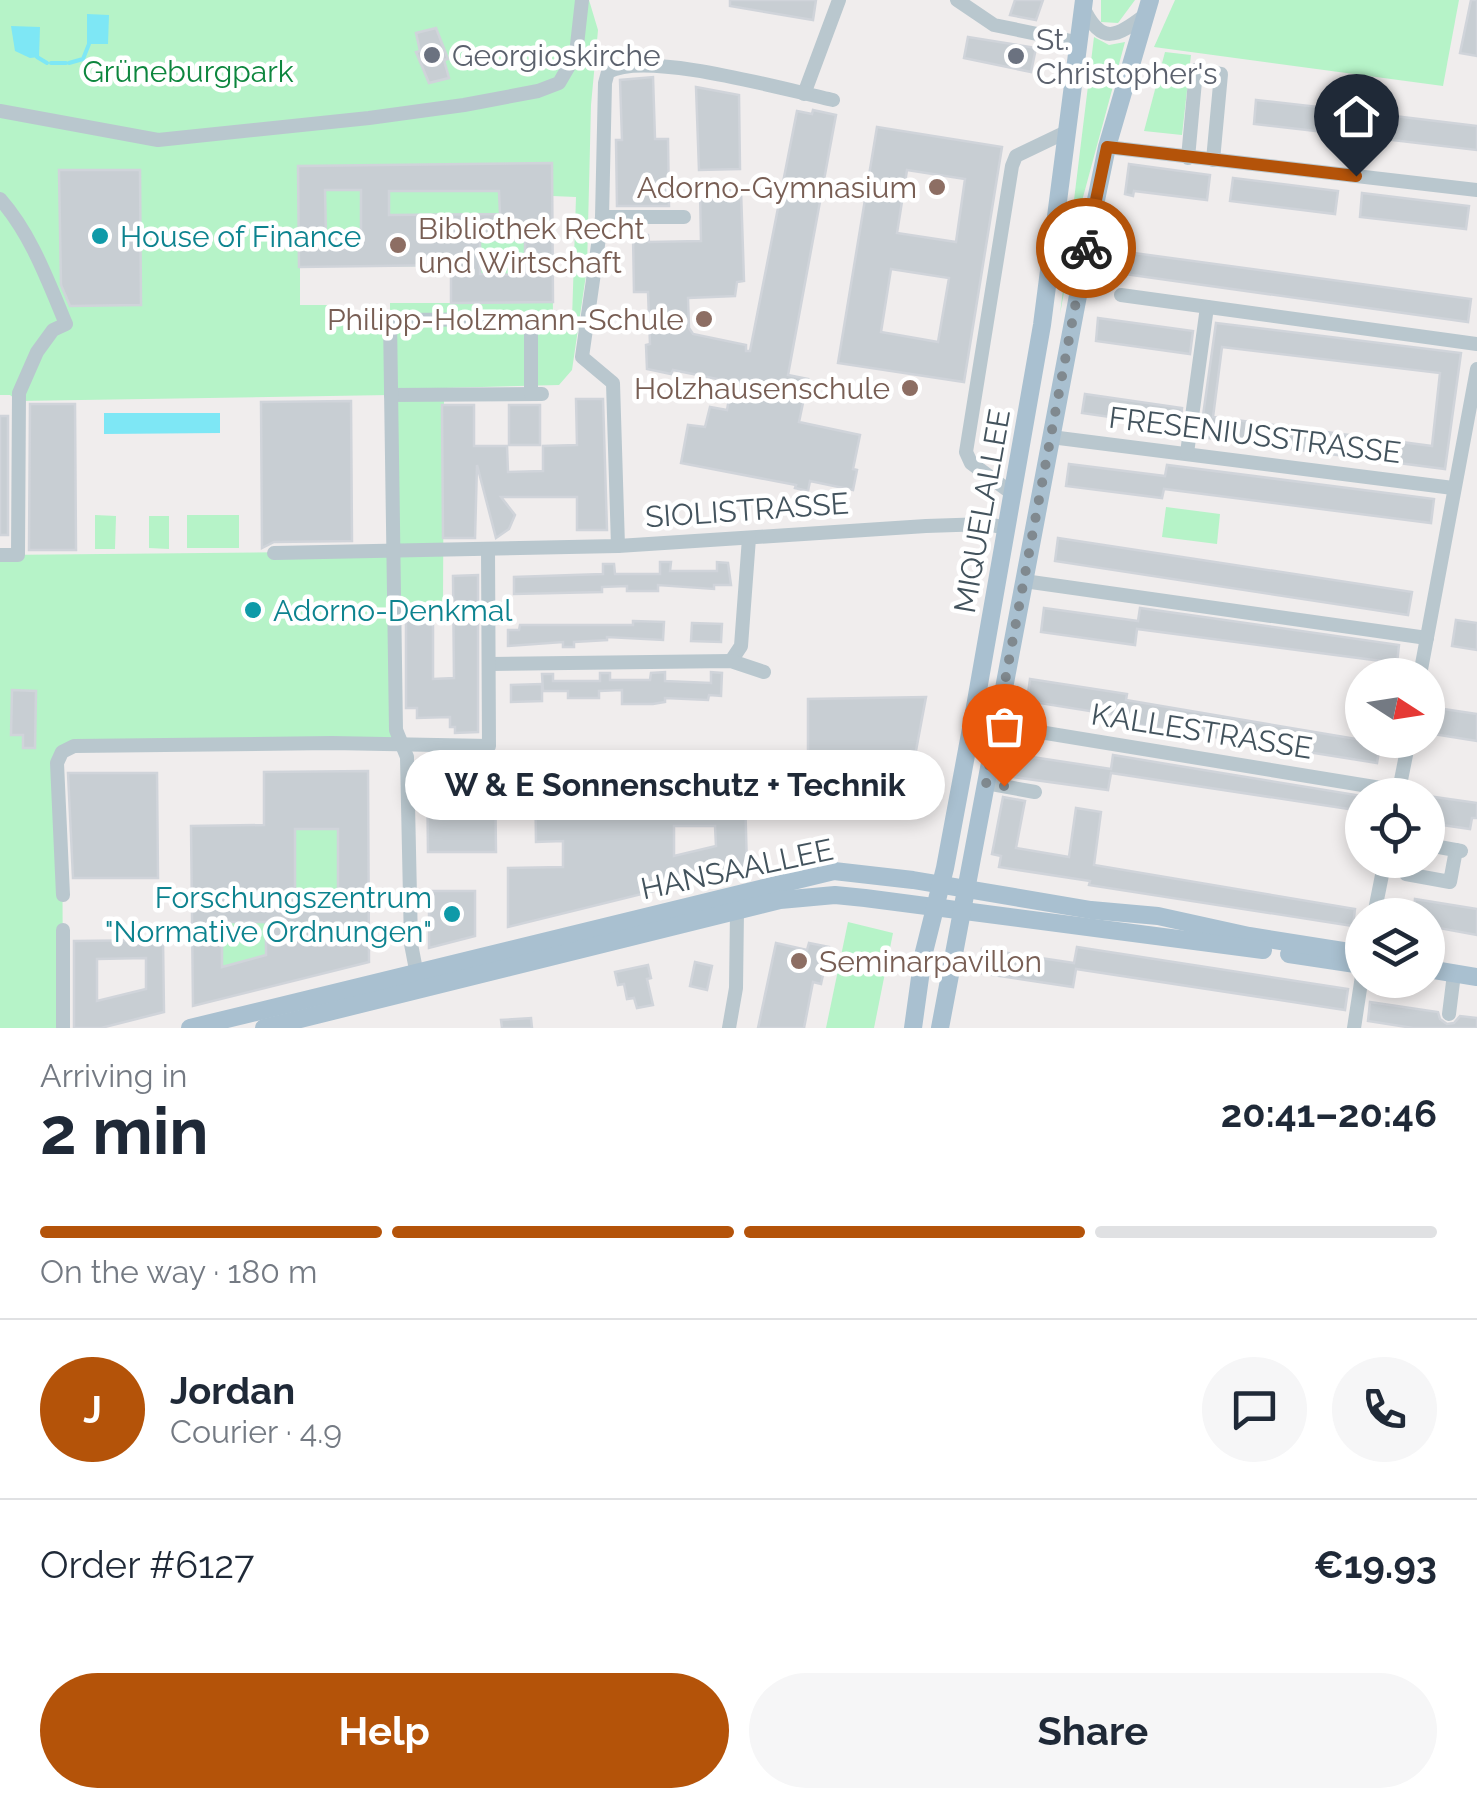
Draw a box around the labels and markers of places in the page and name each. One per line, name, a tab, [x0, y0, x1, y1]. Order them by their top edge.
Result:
place label: St. Christopher's	[1036, 22, 1218, 91]
place label: Georgioskirche	[452, 38, 661, 73]
marker: Georgioskirche	[421, 44, 443, 66]
marker: St. Christopher's	[1005, 45, 1027, 67]
pin	[1314, 74, 1399, 177]
place label: Adorno-Gymnasium	[637, 170, 917, 205]
marker: Adorno-Gymnasium	[926, 176, 948, 198]
place label: Bibliothek Recht und Wirtschaft	[418, 211, 645, 280]
place label: House of Finance	[120, 219, 361, 254]
marker: House of Finance	[89, 225, 111, 247]
marker: Bibliothek Recht und Wirtschaft	[387, 234, 409, 256]
place label: Philipp-Holzmann-Schule	[327, 302, 684, 337]
marker: Philipp-Holzmann-Schule	[693, 308, 715, 330]
place label: Holzhausenschule	[634, 371, 890, 406]
marker: Holzhausenschule	[899, 377, 921, 399]
place label: Adorno-Denkmal	[273, 593, 513, 628]
marker: Adorno-Denkmal	[242, 599, 264, 621]
pin	[962, 684, 1047, 787]
callout: W & E Sonnenschutz + Technik	[404, 751, 944, 821]
place label: Forschungszentrum "Normative Ordnungen"	[105, 880, 432, 949]
marker: Forschungszentrum "Normative Ordnungen"	[441, 903, 463, 925]
place label: Seminarpavillon	[819, 944, 1042, 979]
marker: Seminarpavillon	[788, 950, 810, 972]

